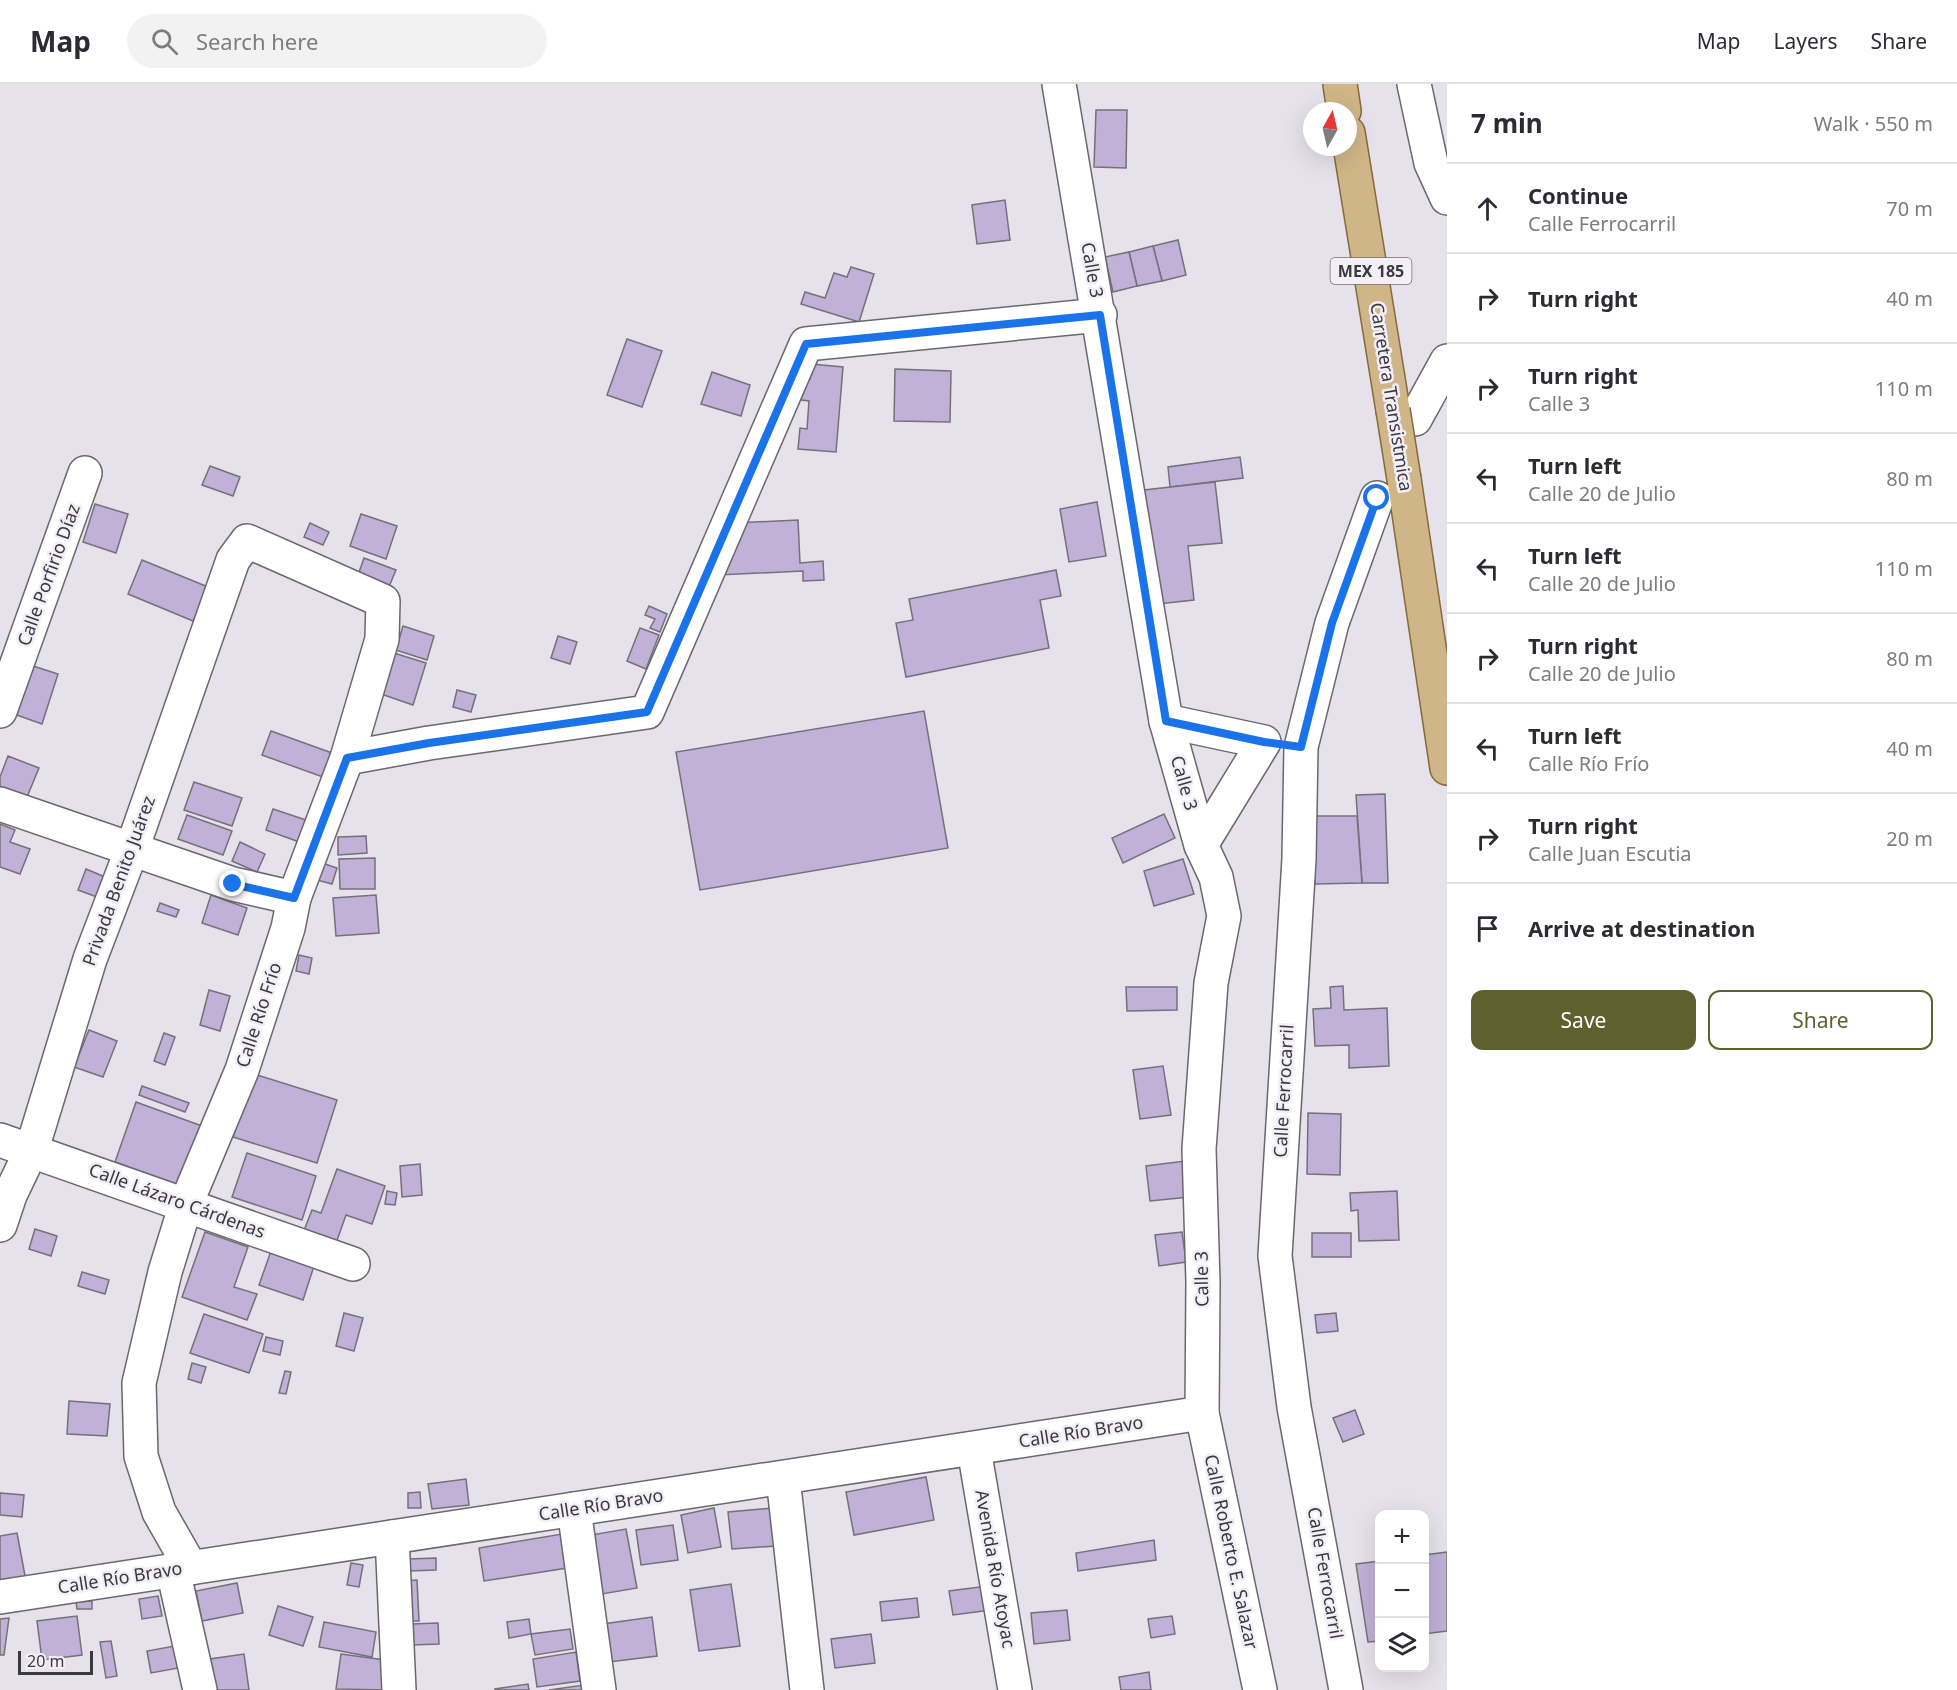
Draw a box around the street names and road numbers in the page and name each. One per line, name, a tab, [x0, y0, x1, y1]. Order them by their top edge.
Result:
street label: Calle 3	[1076, 240, 1110, 299]
road number: MEX 185	[1330, 258, 1412, 284]
street label: Carretera Transistmica	[1365, 301, 1419, 493]
street label: Calle Porfirio Díaz	[11, 500, 85, 649]
street label: Calle 3	[1166, 753, 1204, 813]
street label: Privada Benito Juárez	[76, 792, 160, 969]
street label: Calle Río Frío	[230, 959, 286, 1070]
street label: Calle Ferrocarril	[1268, 1024, 1298, 1158]
street label: Calle Lázaro Cárdenas	[86, 1157, 269, 1243]
street label: Calle 3	[1189, 1251, 1213, 1307]
street label: Calle Río Bravo	[1017, 1409, 1145, 1453]
street label: Calle Roberto E. Salazar	[1200, 1452, 1264, 1652]
street label: Calle Río Bravo	[537, 1482, 665, 1526]
street label: Avenida Río Atoyac	[970, 1488, 1022, 1650]
street label: Calle Ferrocarril	[1303, 1505, 1349, 1641]
street label: Calle Río Bravo	[56, 1555, 184, 1599]

